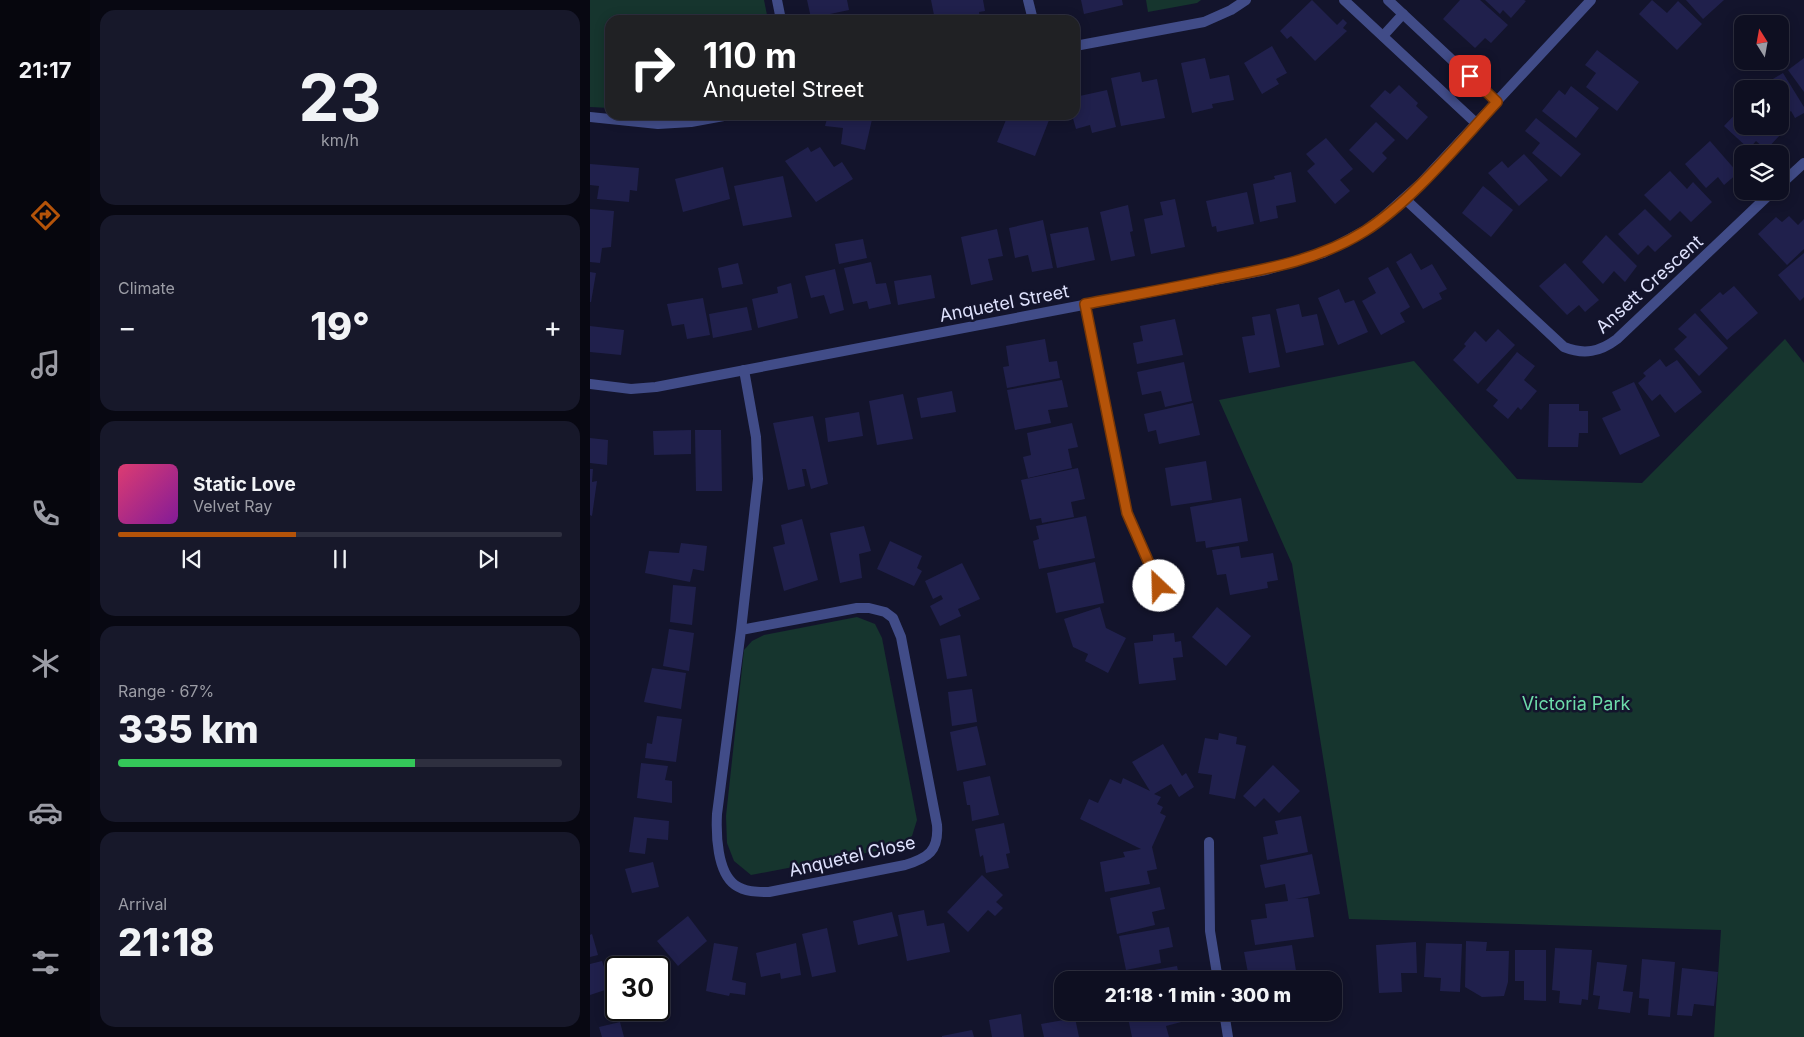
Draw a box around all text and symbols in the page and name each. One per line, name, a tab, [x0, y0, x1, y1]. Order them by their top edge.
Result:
north arrow	[1734, 15, 1789, 70]
map controls	[1734, 15, 1789, 200]
text: 110 m	[703, 34, 797, 76]
icon: right	[620, 35, 685, 100]
pin	[1449, 55, 1491, 97]
text: 21:17	[19, 57, 71, 83]
text: 23	[299, 58, 381, 137]
icon: arrive	[1456, 62, 1484, 90]
text: Anquetel Street	[703, 76, 864, 102]
button: sound	[1734, 80, 1789, 135]
text: km/h	[321, 130, 359, 150]
button: layers	[1734, 145, 1789, 200]
icon: directions	[28, 198, 63, 233]
street label: Ansett Crescent	[1591, 230, 1707, 337]
text: Climate	[118, 278, 175, 298]
street label: Anquetel Street	[937, 280, 1071, 326]
text: 19°	[310, 303, 370, 349]
text: −	[118, 310, 137, 344]
text: +	[543, 310, 562, 344]
icon: music	[28, 347, 63, 382]
text: Static Love	[193, 473, 296, 496]
icon: phone	[28, 496, 63, 531]
text: Velvet Ray	[193, 496, 272, 516]
icon: previous	[178, 545, 206, 573]
icon: pause	[326, 545, 354, 573]
icon: next	[474, 545, 502, 573]
position arrow	[1132, 559, 1184, 611]
icon: climate	[28, 646, 63, 681]
text: Range · 67%	[118, 681, 214, 701]
park label: Victoria Park	[1522, 693, 1630, 714]
text: 335 km	[118, 706, 259, 752]
icon: car	[28, 795, 63, 830]
street label: Anquetel Close	[787, 831, 917, 881]
text: Arrival	[118, 894, 167, 914]
text: 21:18	[118, 919, 214, 965]
icon: filters	[28, 945, 63, 980]
speed limit sign: 30	[605, 956, 670, 1021]
text: 21:18 · 1 min · 300 m	[1105, 984, 1291, 1007]

